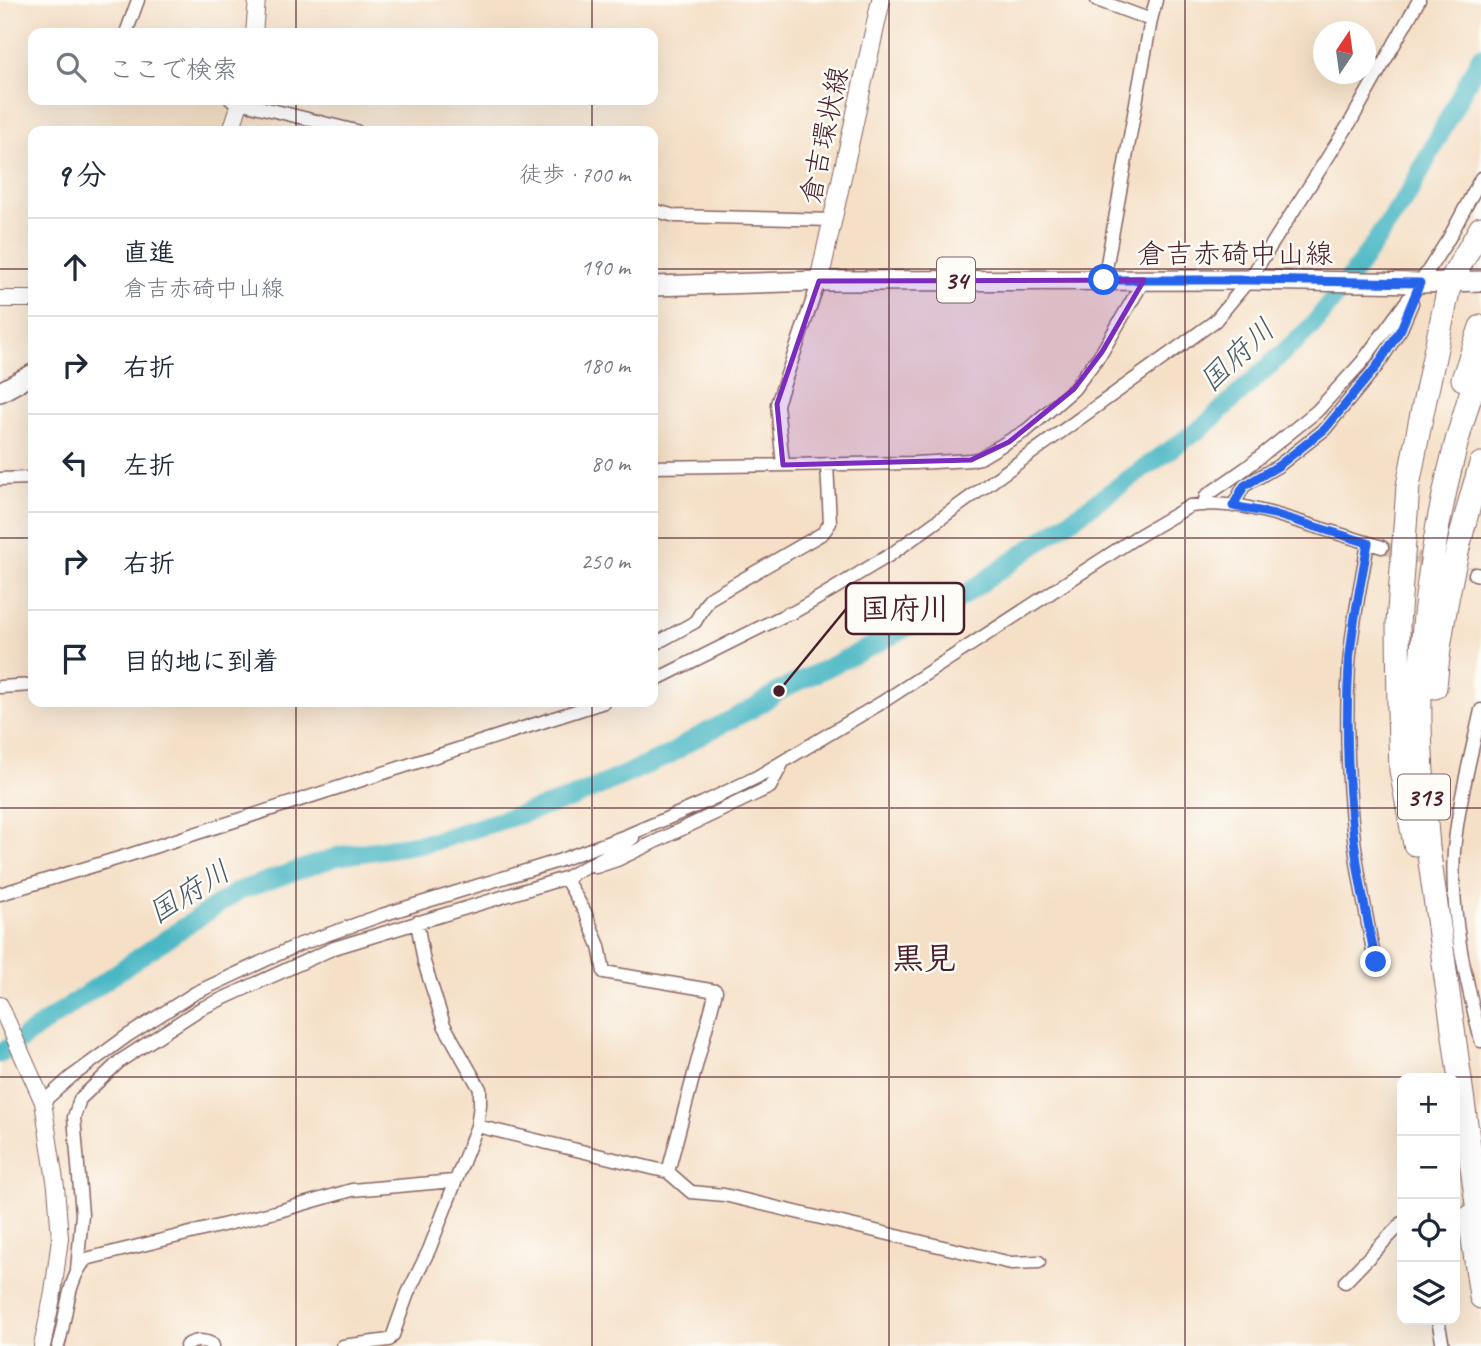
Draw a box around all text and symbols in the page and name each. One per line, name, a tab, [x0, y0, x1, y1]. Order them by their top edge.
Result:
north arrow	[1313, 21, 1376, 84]
search box	[28, 28, 658, 105]
icon: search	[52, 48, 90, 86]
text: ここで検索	[108, 53, 238, 86]
street label: 倉吉環状線	[792, 63, 856, 207]
text: 9 分	[56, 156, 106, 194]
text: 徒歩 · 700 m	[519, 160, 630, 189]
text: 直進	[123, 236, 175, 269]
street label: 倉吉赤碕中山線	[1137, 236, 1333, 271]
icon: ahead	[56, 248, 94, 286]
text: 190 m	[581, 253, 630, 282]
road number: 34	[937, 258, 975, 302]
route start	[1088, 264, 1119, 295]
text: 倉吉赤碕中山線	[123, 274, 284, 303]
water label: 国府川	[1191, 310, 1283, 400]
icon: right	[56, 346, 94, 384]
text: 右折	[123, 351, 175, 384]
text: 180 m	[581, 351, 630, 380]
icon: left	[56, 444, 94, 482]
text: 左折	[123, 449, 175, 482]
text: 80 m	[591, 449, 630, 478]
icon: right	[56, 542, 94, 580]
text: 右折	[123, 547, 175, 580]
text: 250 m	[581, 547, 630, 576]
callout: 国府川	[846, 583, 964, 634]
text: 国府川	[860, 590, 950, 628]
icon: arrive	[56, 640, 94, 678]
text: 目的地に到着	[123, 645, 279, 678]
road number: 313	[1398, 775, 1450, 820]
water label: 国府川	[141, 852, 237, 932]
district label: 黒見	[892, 938, 956, 979]
route end	[1360, 946, 1391, 977]
map controls	[1397, 1073, 1460, 1325]
button: +	[1397, 1073, 1460, 1136]
button: −	[1397, 1136, 1460, 1199]
button: locate	[1397, 1199, 1460, 1262]
button: layers	[1397, 1262, 1460, 1325]

